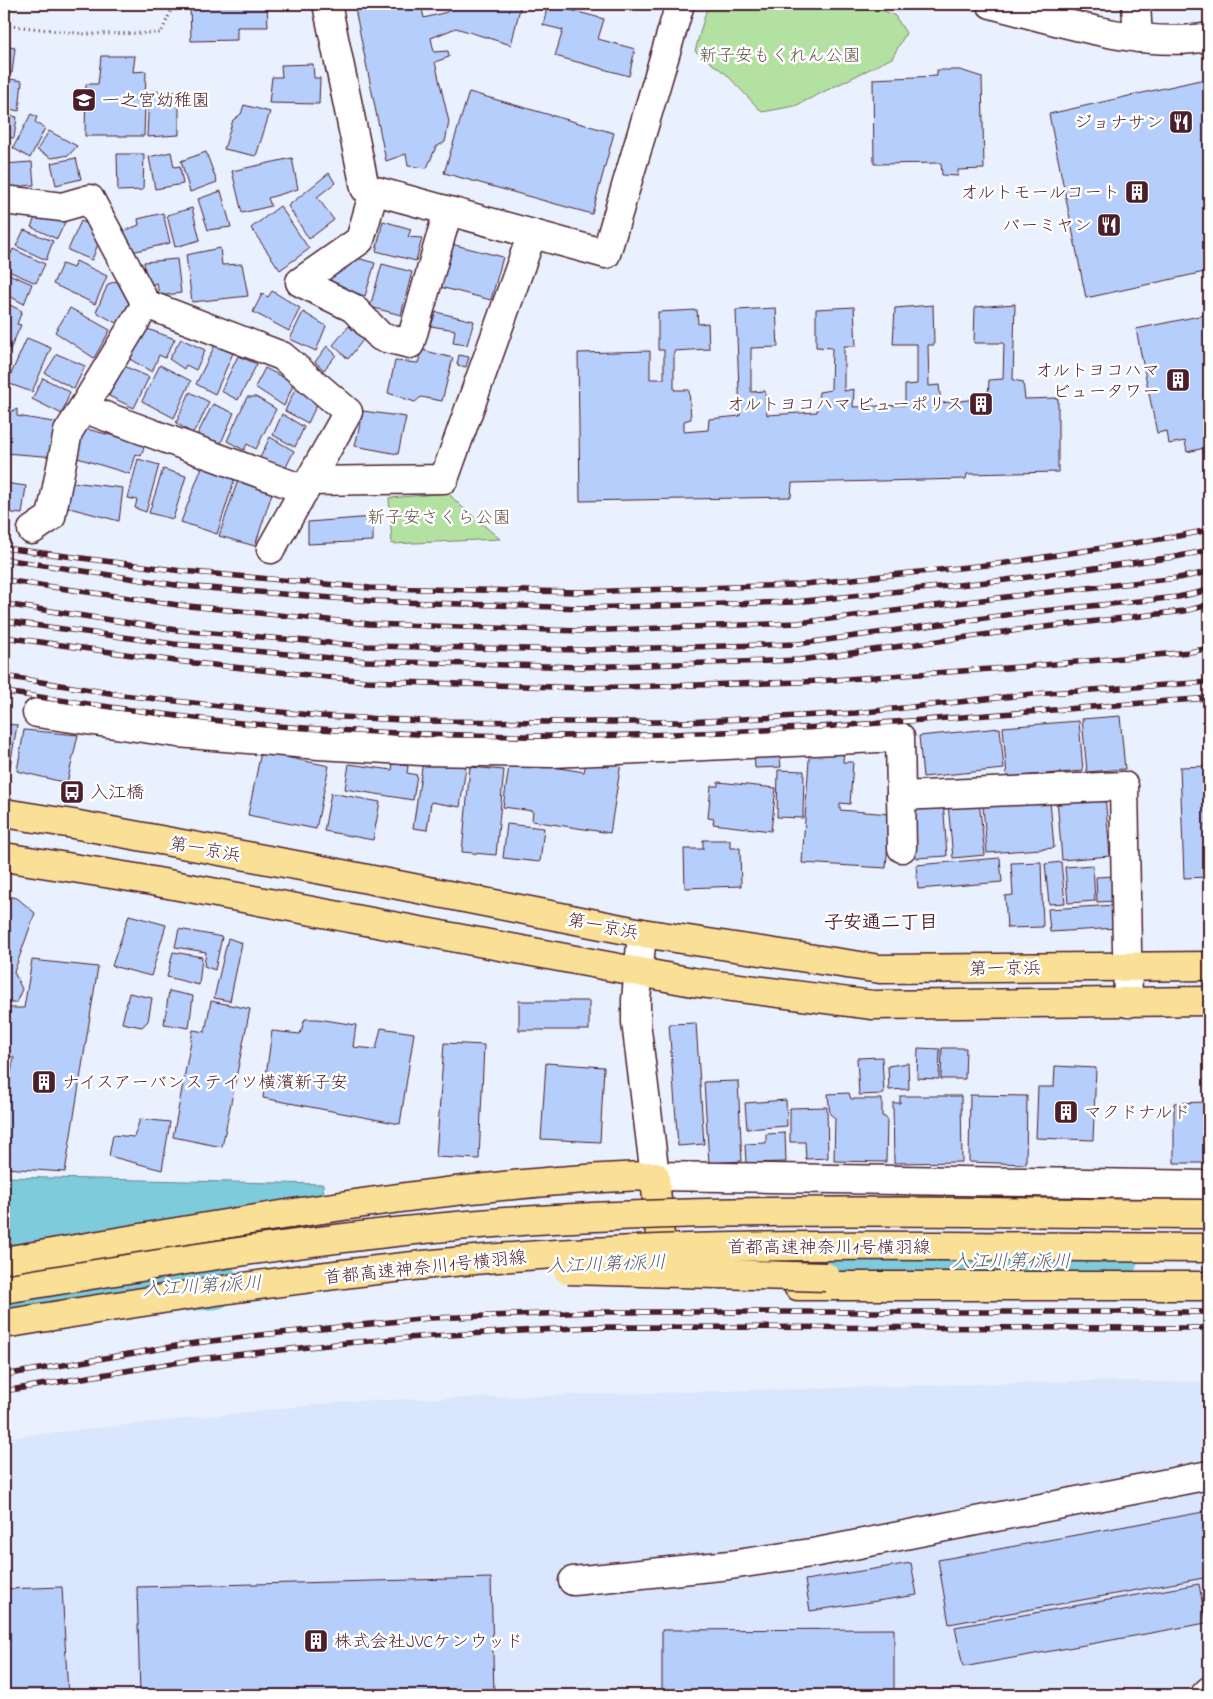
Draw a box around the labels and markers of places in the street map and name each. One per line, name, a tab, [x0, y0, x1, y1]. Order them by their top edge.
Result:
school or university icon: 一之宮幼稚園	[71, 87, 97, 113]
place label: 一之宮幼稚園	[102, 89, 210, 115]
restaurant icon: ジョナサン	[1168, 109, 1194, 135]
place label: ジョナサン	[1074, 111, 1164, 137]
building icon: オルトモールコート	[1124, 179, 1150, 205]
place label: オルトモールコート	[960, 181, 1120, 207]
restaurant icon: バーミヤン	[1096, 212, 1122, 238]
place label: バーミヤン	[1002, 214, 1092, 240]
place label: オルトヨコハマ ビュータワー	[1035, 359, 1160, 406]
building icon: オルトヨコハマ ビュータワー	[1165, 367, 1191, 393]
building icon: オルトヨコハマ ビューポリス	[968, 391, 994, 417]
place label: オルトヨコハマ ビューポリス	[727, 393, 964, 419]
bus stop icon: 入江橋	[59, 779, 85, 805]
place label: 入江橋	[90, 781, 144, 807]
building icon: ナイスアーバンステイツ横濱新子安	[31, 1069, 57, 1095]
place label: ナイスアーバンステイツ横濱新子安	[62, 1071, 348, 1097]
building icon: マクドナルド	[1053, 1099, 1079, 1125]
place label: マクドナルド	[1084, 1101, 1191, 1127]
building icon: 株式会社JVCケンウッド	[303, 1628, 329, 1654]
place label: 株式会社JVCケンウッド	[334, 1630, 523, 1656]

